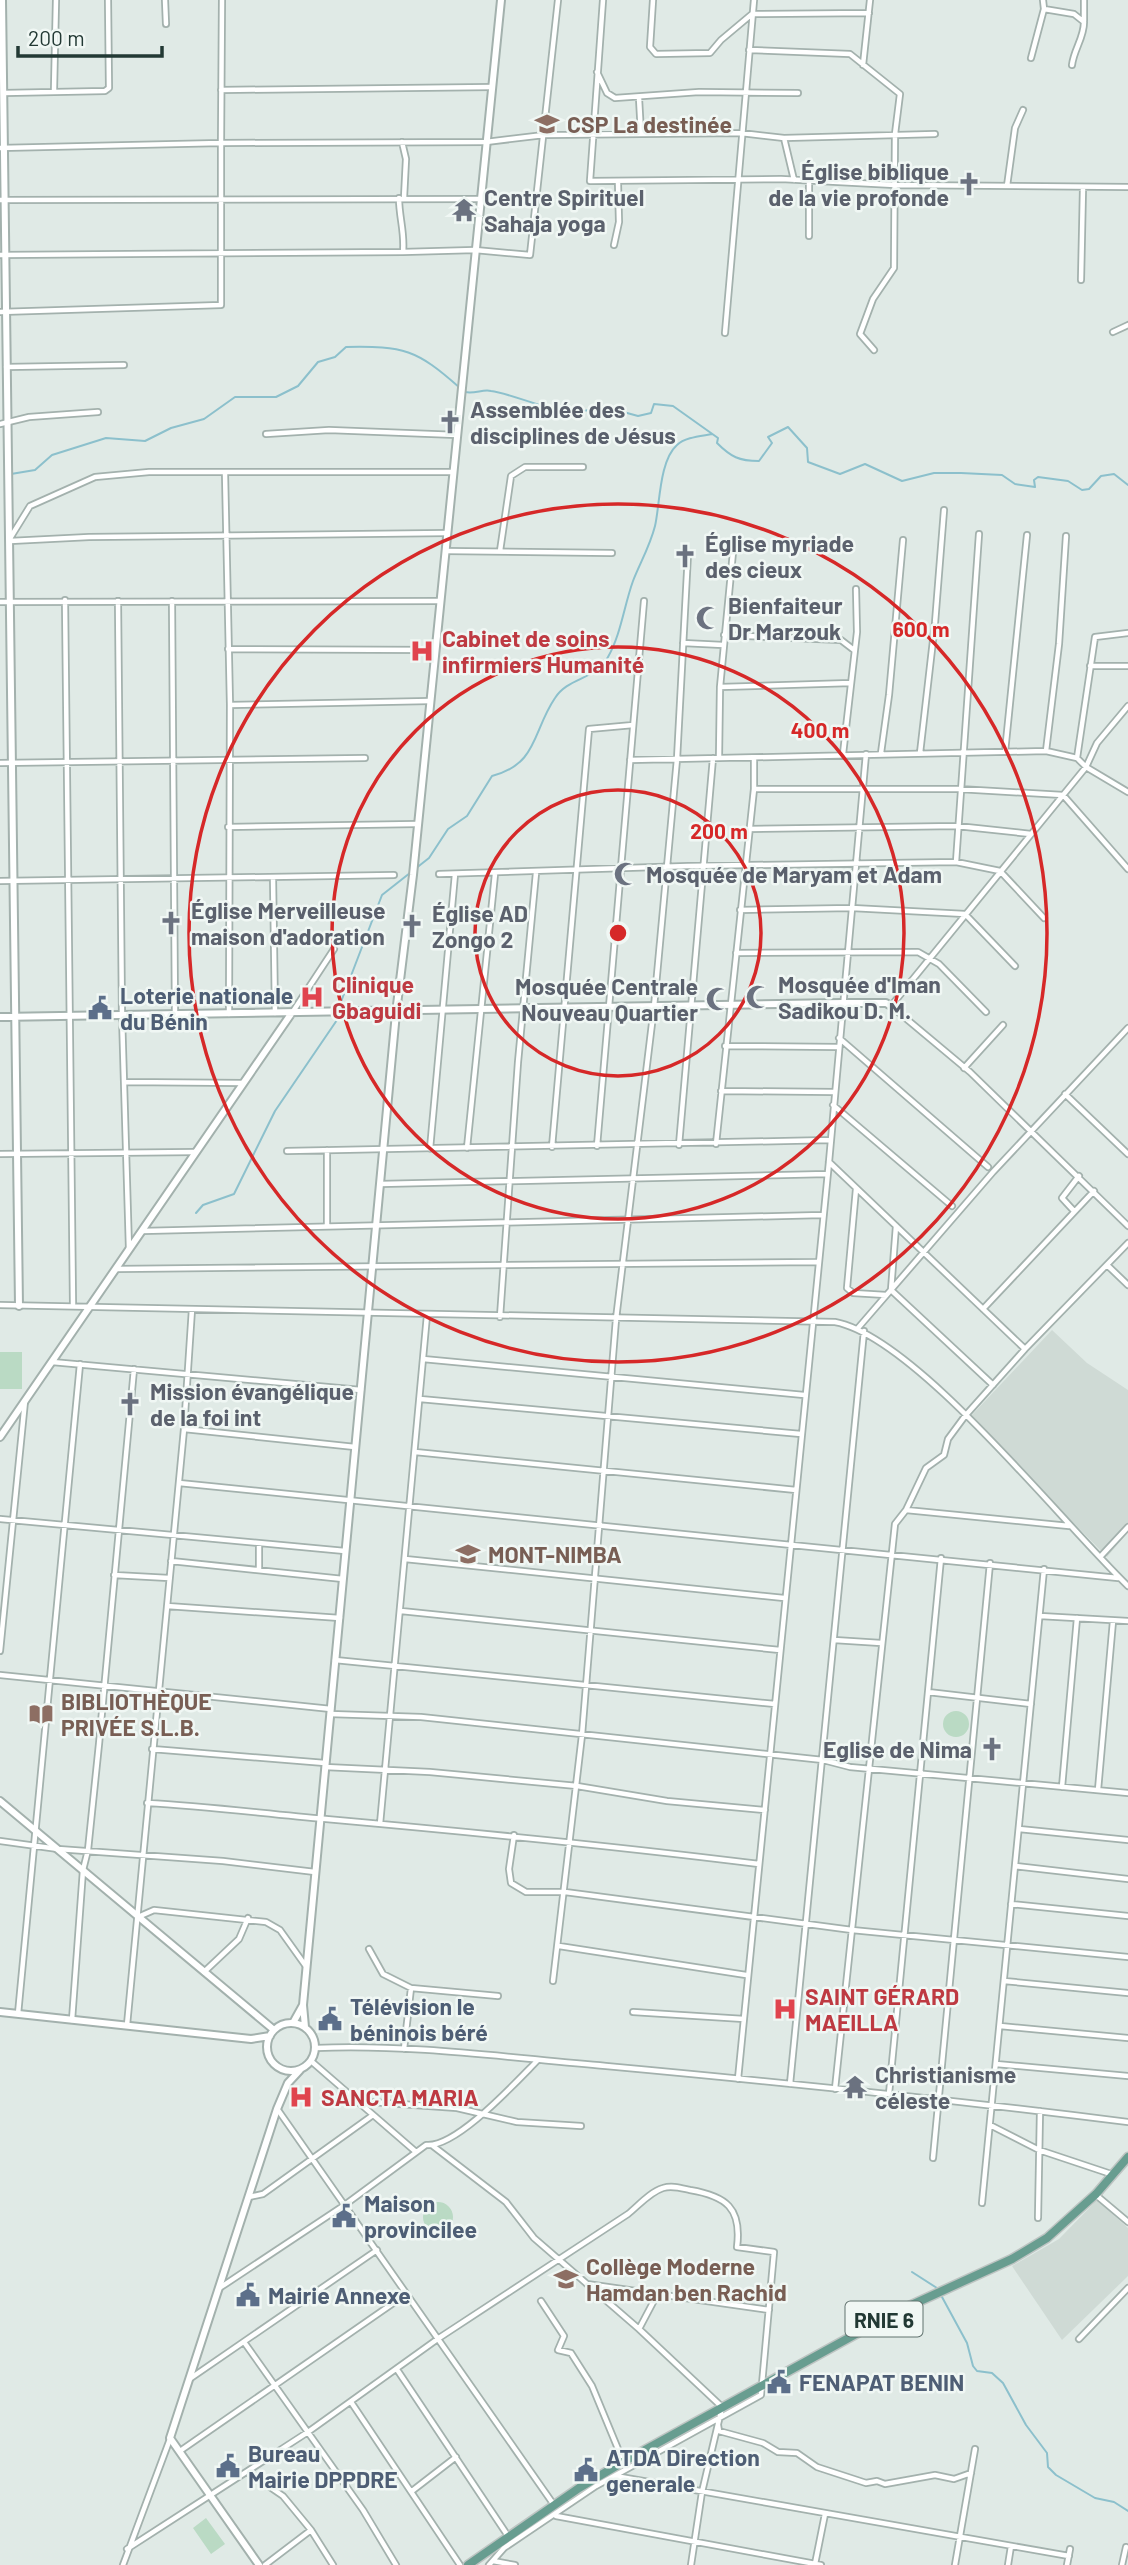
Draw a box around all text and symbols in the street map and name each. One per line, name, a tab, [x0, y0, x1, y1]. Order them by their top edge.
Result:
scale bar	[18, 14, 161, 58]
text: 200 m	[28, 25, 85, 50]
school or university icon: CSP La destinée	[533, 110, 561, 138]
place label: CSP La destinée	[567, 110, 732, 138]
place label: Église biblique de la vie profonde	[768, 157, 949, 211]
church icon: Église biblique de la vie profonde	[955, 170, 983, 198]
place label: Centre Spirituel Sahaja yoga	[484, 183, 644, 237]
temple icon: Centre Spirituel Sahaja yoga	[450, 196, 478, 224]
place label: Assemblée des disciplines de Jésus	[470, 395, 676, 449]
church icon: Assemblée des disciplines de Jésus	[436, 408, 464, 436]
place label: Église myriade des cieux	[705, 529, 854, 583]
church icon: Église myriade des cieux	[671, 542, 699, 570]
place label: Bienfaiteur Dr Marzouk	[728, 591, 843, 645]
mosque icon: Bienfaiteur Dr Marzouk	[694, 604, 722, 632]
text: 600 m	[893, 616, 949, 641]
place label: Cabinet de soins infirmiers Humanité	[442, 624, 644, 678]
hospital icon: Cabinet de soins infirmiers Humanité	[408, 637, 436, 665]
text: 400 m	[791, 717, 849, 742]
text: 200 m	[690, 818, 748, 843]
mosque icon: Mosquée de Maryam et Adam	[612, 860, 640, 888]
place label: Mosquée de Maryam et Adam	[646, 860, 942, 888]
place label: Église Merveilleuse maison d'adoration	[191, 896, 386, 950]
place label: Église AD Zongo 2	[432, 899, 528, 953]
church icon: Église Merveilleuse maison d'adoration	[157, 909, 185, 937]
church icon: Église AD Zongo 2	[398, 912, 426, 940]
centre of rings	[606, 921, 630, 945]
place label: Clinique Gbaguidi	[332, 970, 421, 1024]
place label: Mosquée d'Iman Sadikou D. M.	[778, 970, 941, 1024]
place label: Mosquée Centrale Nouveau Quartier	[515, 972, 698, 1026]
place label: Loterie nationale du Bénin	[120, 981, 293, 1035]
hospital icon: Clinique Gbaguidi	[298, 983, 326, 1011]
mosque icon: Mosquée d'Iman Sadikou D. M.	[744, 983, 772, 1011]
mosque icon: Mosquée Centrale Nouveau Quartier	[704, 985, 732, 1013]
public building icon: Loterie nationale du Bénin	[86, 994, 114, 1022]
place label: Mission évangélique de la foi int	[150, 1377, 354, 1431]
church icon: Mission évangélique de la foi int	[116, 1390, 144, 1418]
school or university icon: MONT-NIMBA	[454, 1540, 482, 1568]
place label: MONT-NIMBA	[488, 1540, 622, 1568]
place label: BIBLIOTHÈQUE PRIVÉE S.L.B.	[61, 1687, 212, 1741]
library icon: BIBLIOTHÈQUE PRIVÉE S.L.B.	[27, 1700, 55, 1728]
place label: Eglise de Nima	[823, 1735, 972, 1763]
church icon: Eglise de Nima	[978, 1735, 1006, 1763]
place label: SAINT GÉRARD MAEILLA	[805, 1982, 959, 2036]
place label: Télévision le béninois béré	[350, 1992, 488, 2046]
hospital icon: SAINT GÉRARD MAEILLA	[771, 1995, 799, 2023]
public building icon: Télévision le béninois béré	[316, 2005, 344, 2033]
place label: Christianisme céleste	[875, 2060, 1016, 2114]
temple icon: Christianisme céleste	[841, 2073, 869, 2101]
hospital icon: SANCTA MARIA	[287, 2083, 315, 2111]
place label: SANCTA MARIA	[321, 2083, 479, 2111]
place label: Maison provincilee	[364, 2189, 477, 2243]
public building icon: Maison provincilee	[330, 2202, 358, 2230]
place label: Collège Moderne Hamdan ben Rachid	[586, 2252, 787, 2306]
school or university icon: Collège Moderne Hamdan ben Rachid	[552, 2265, 580, 2293]
public building icon: Mairie Annexe	[234, 2281, 262, 2309]
place label: Mairie Annexe	[268, 2281, 411, 2309]
road number: RNIE 6	[846, 2302, 922, 2336]
public building icon: FENAPAT BENIN	[765, 2368, 793, 2396]
place label: FENAPAT BENIN	[799, 2368, 964, 2396]
place label: Bureau Mairie DPPDRE	[248, 2439, 398, 2493]
place label: ATDA Direction generale	[606, 2443, 760, 2497]
public building icon: Bureau Mairie DPPDRE	[214, 2452, 242, 2480]
public building icon: ATDA Direction generale	[572, 2456, 600, 2484]

